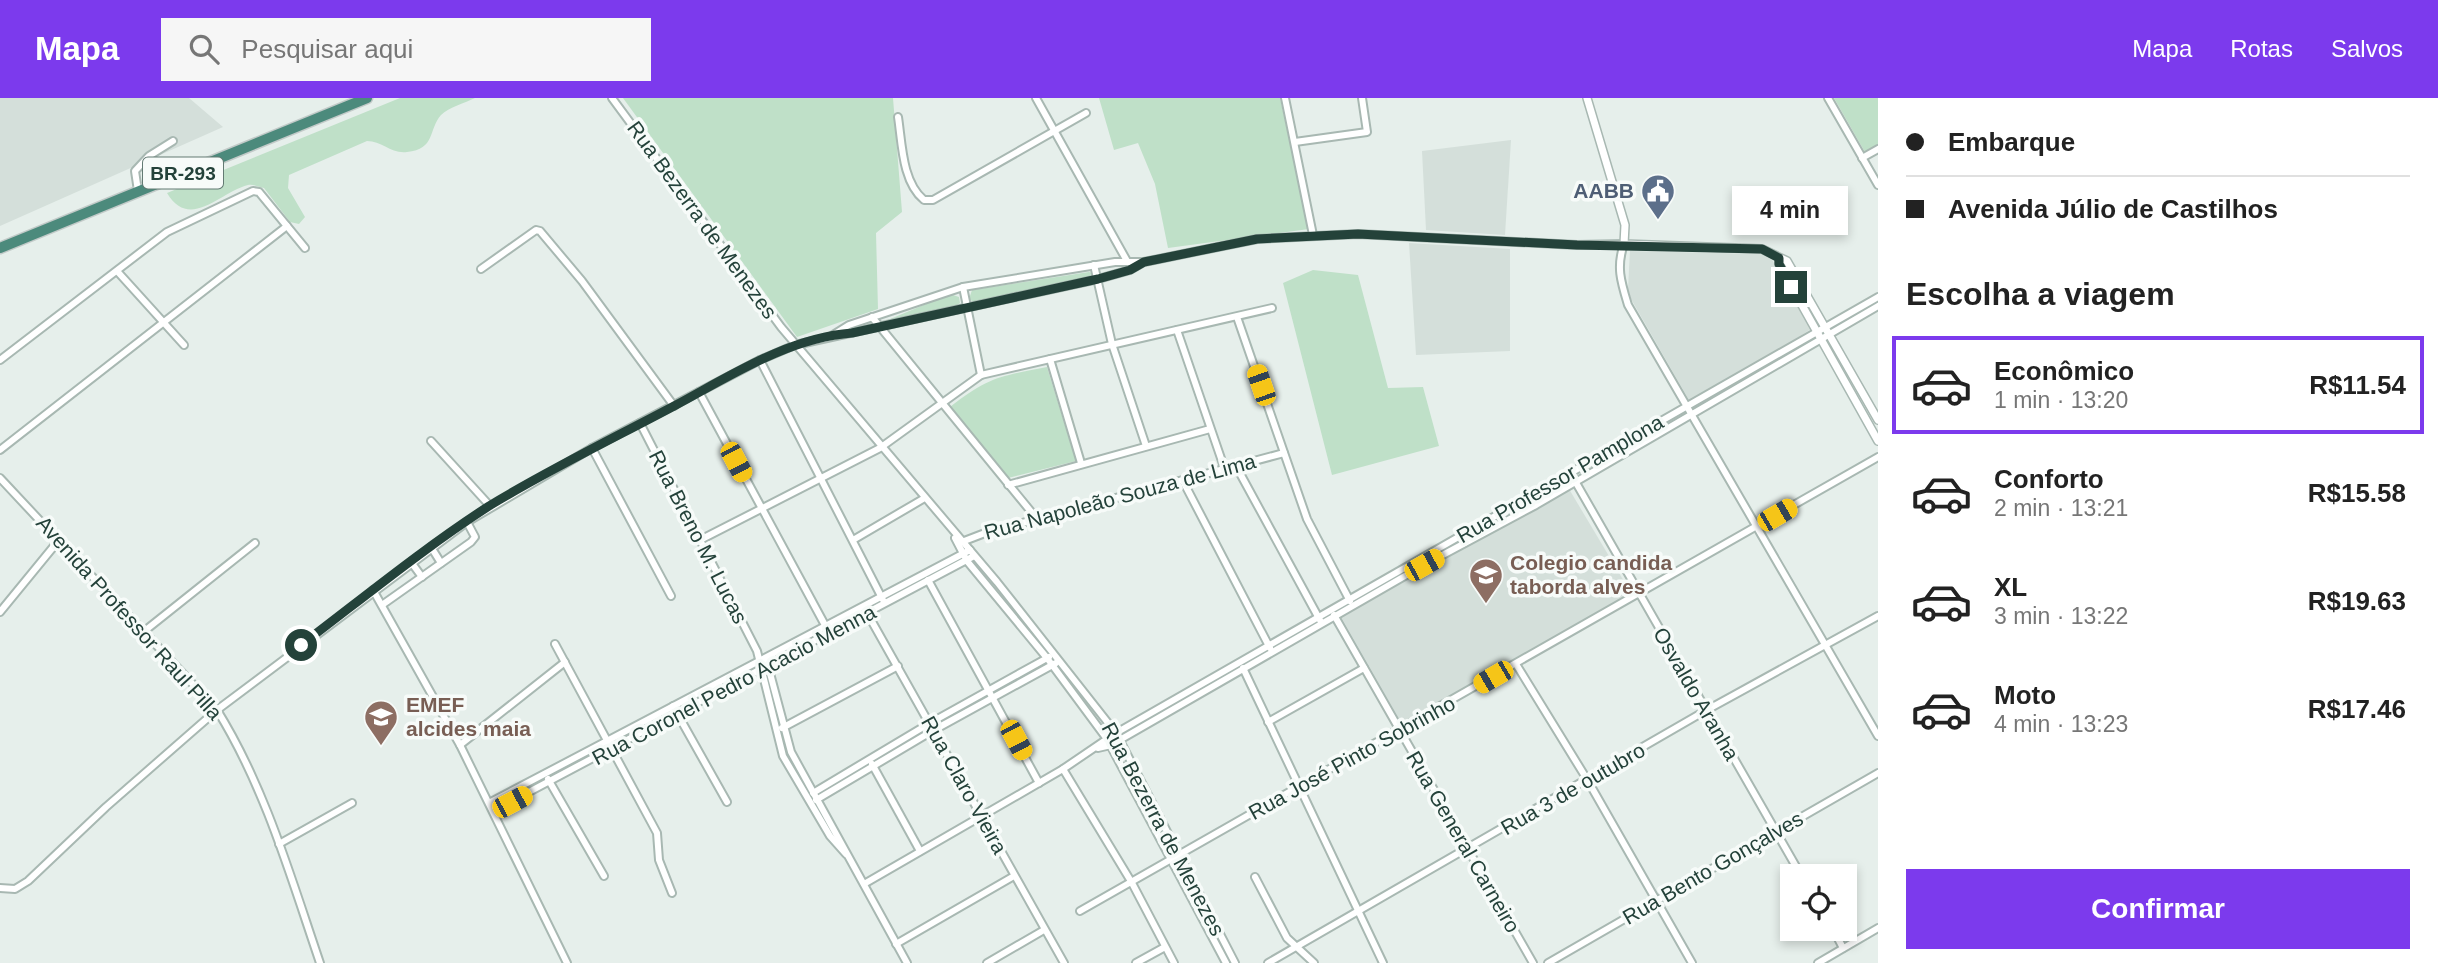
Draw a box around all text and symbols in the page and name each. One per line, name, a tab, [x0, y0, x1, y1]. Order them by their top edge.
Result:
search box	[161, 18, 651, 81]
text: Mapa	[35, 30, 119, 67]
icon: search	[185, 30, 223, 68]
text: Pesquisar aqui	[241, 34, 413, 64]
text: Mapa	[2132, 35, 2192, 62]
text: Rotas	[2230, 35, 2293, 62]
text: Salvos	[2331, 35, 2403, 62]
street label: Rua Bezerra de Menezes	[623, 117, 782, 323]
text: Embarque	[1948, 127, 2075, 157]
road number: BR-293	[143, 158, 223, 188]
public building icon: AABB	[1639, 172, 1677, 221]
place label: AABB	[1573, 179, 1634, 202]
callout: 4 min	[1733, 186, 1849, 234]
text: Avenida Júlio de Castilhos	[1948, 194, 2278, 224]
text: 4 min	[1760, 197, 1820, 223]
route end	[1775, 271, 1807, 303]
text: Escolha a viagem	[1906, 276, 2175, 312]
icon: car	[1910, 354, 1973, 417]
text: Econômico	[1994, 356, 2134, 386]
car	[1245, 362, 1278, 408]
text: R$11.54	[2309, 370, 2406, 400]
text: 1 min · 13:20	[1994, 387, 2128, 413]
street label: Rua Professor Pamplona	[1452, 410, 1667, 547]
car	[717, 439, 756, 485]
street label: Rua Breno M. Lucas	[645, 446, 752, 627]
street label: Rua Napoleão Souza de Lima	[982, 449, 1258, 544]
icon: car	[1910, 462, 1973, 525]
text: Conforto	[1994, 464, 2104, 494]
text: R$15.58	[2308, 478, 2406, 508]
car	[1754, 495, 1801, 535]
text: 2 min · 13:21	[1994, 495, 2128, 521]
street label: Avenida Professor Raul Pilla	[32, 511, 227, 724]
car	[1401, 546, 1448, 584]
place label: Colegio candida taborda alves	[1510, 551, 1673, 598]
school or university icon: Colegio candida taborda alves	[1467, 556, 1505, 605]
icon: car	[1910, 570, 1973, 633]
text: XL	[1994, 572, 2027, 602]
text: R$19.63	[2308, 586, 2406, 616]
street label: Rua Coronel Pedro Acacio Menna	[588, 600, 880, 769]
text: 3 min · 13:22	[1994, 603, 2128, 629]
street label: Osvaldo Aranha	[1649, 623, 1744, 764]
route start	[285, 629, 317, 661]
car	[1470, 657, 1517, 697]
icon: car	[1910, 678, 1973, 741]
text: Moto	[1994, 680, 2056, 710]
street label: Rua José Pinto Sobrinho	[1245, 691, 1459, 824]
place label: EMEF alcides maia	[406, 693, 531, 740]
text: R$17.46	[2308, 694, 2406, 724]
school or university icon: EMEF alcides maia	[362, 698, 400, 747]
text: 4 min · 13:23	[1994, 711, 2128, 737]
street label: Rua Claro Vieira	[917, 712, 1012, 858]
car	[997, 717, 1036, 763]
street label: Rua Bezerra de Menezes	[1097, 718, 1229, 939]
street label: Rua 3 de outubro	[1497, 738, 1649, 839]
street label: Rua General Carneiro	[1402, 747, 1525, 936]
car	[489, 783, 536, 821]
street label: Rua Bento Gonçalves	[1619, 807, 1807, 929]
map controls	[1780, 864, 1857, 941]
button: locate	[1780, 864, 1857, 941]
button: Confirmar	[1906, 869, 2410, 949]

